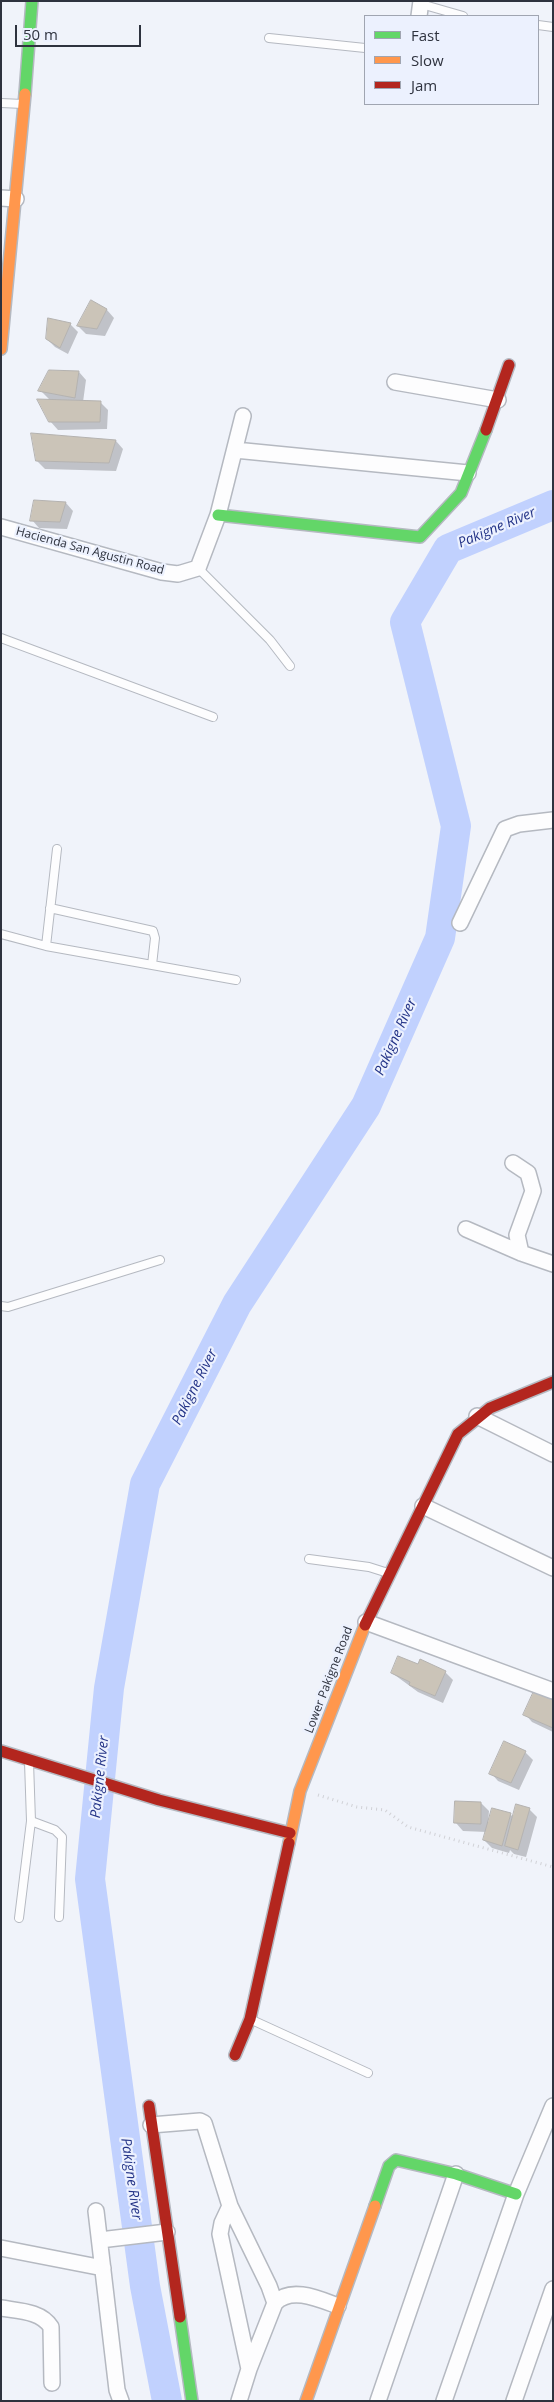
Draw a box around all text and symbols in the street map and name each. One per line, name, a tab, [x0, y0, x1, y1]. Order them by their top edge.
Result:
scale bar	[18, 15, 144, 47]
legend	[364, 15, 539, 105]
text: 50 m	[23, 24, 58, 44]
text: Fast	[411, 25, 440, 45]
text: Slow	[411, 50, 444, 70]
text: Jam	[411, 75, 437, 95]
water label: Pakigne River	[456, 504, 538, 552]
street label: Hacienda San Agustin Road	[14, 524, 166, 578]
water label: Pakigne River	[372, 996, 420, 1078]
water label: Pakigne River	[169, 1346, 221, 1428]
street label: Lower Pakigne Road	[302, 1625, 356, 1735]
water label: Pakigne River	[87, 1735, 113, 1819]
water label: Pakigne River	[117, 2137, 145, 2221]

